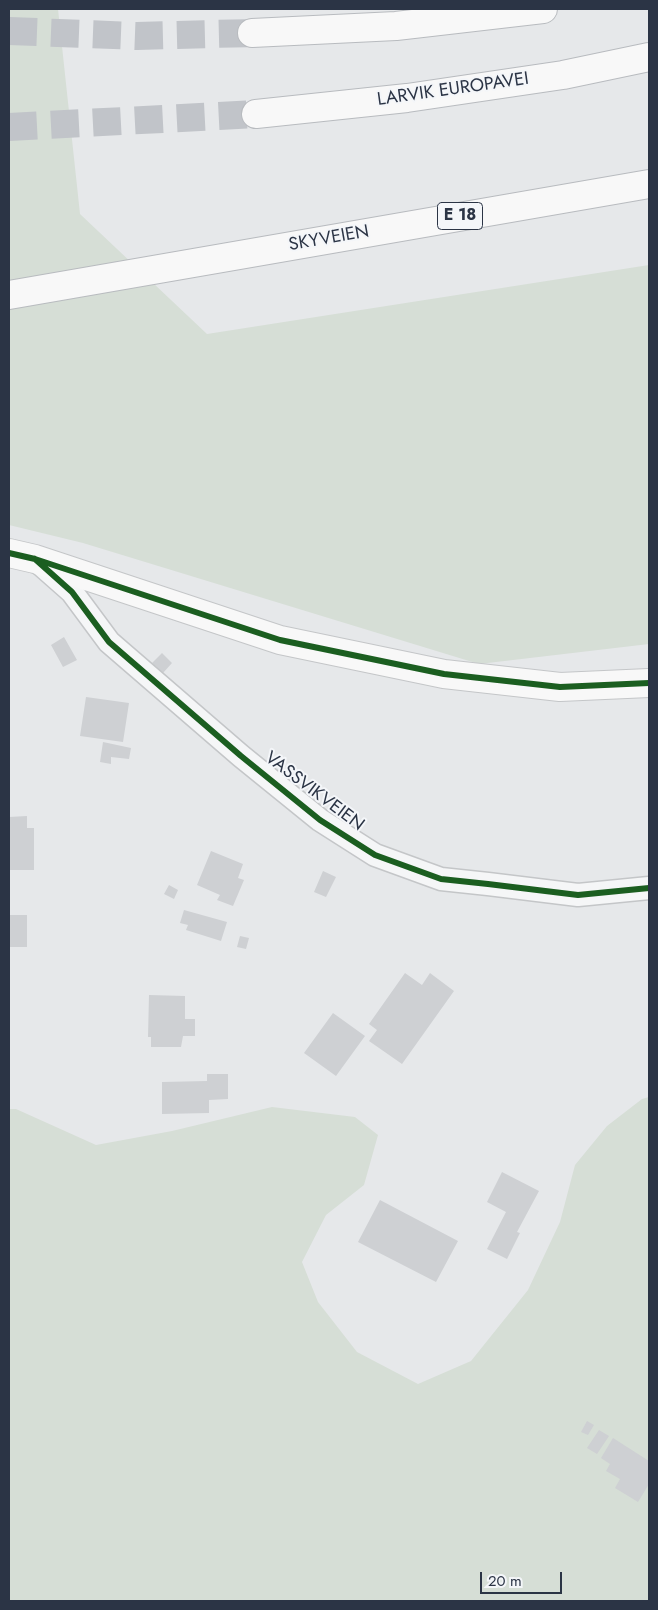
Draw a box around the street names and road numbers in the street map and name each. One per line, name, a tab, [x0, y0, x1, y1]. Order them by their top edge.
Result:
street label: LARVIK EUROPAVEI	[376, 69, 530, 111]
road number: E 18	[438, 202, 482, 230]
street label: SKYVEIEN	[287, 221, 371, 257]
street label: VASSVIKVEIEN	[260, 748, 368, 836]

